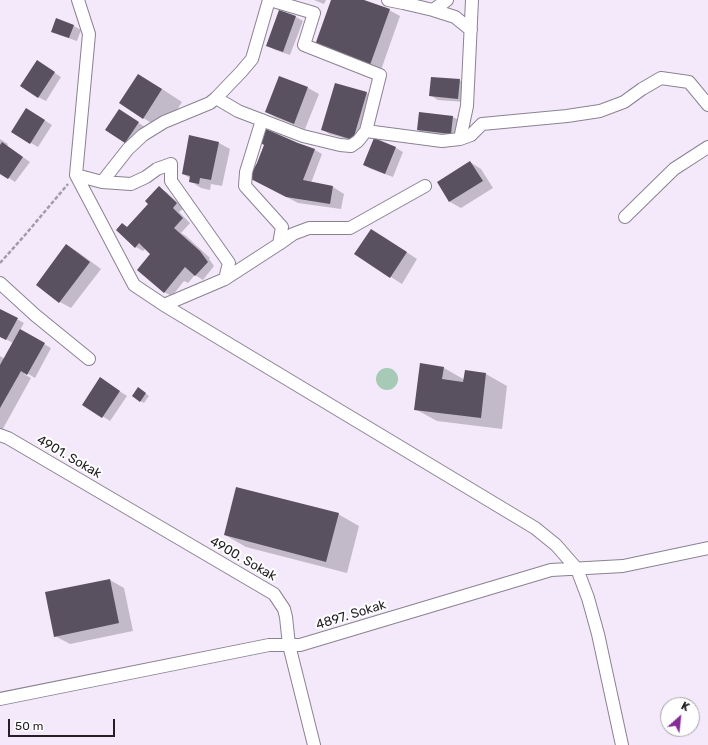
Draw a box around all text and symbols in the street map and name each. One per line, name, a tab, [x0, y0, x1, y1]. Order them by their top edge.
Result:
street label: 4901. Sokak	[34, 432, 104, 482]
street label: 4900. Sokak	[207, 534, 279, 584]
street label: 4897. Sokak	[314, 597, 388, 633]
north arrow	[660, 697, 700, 737]
text: K	[679, 699, 691, 714]
scale bar	[10, 711, 117, 737]
text: 50 m	[15, 719, 43, 733]

